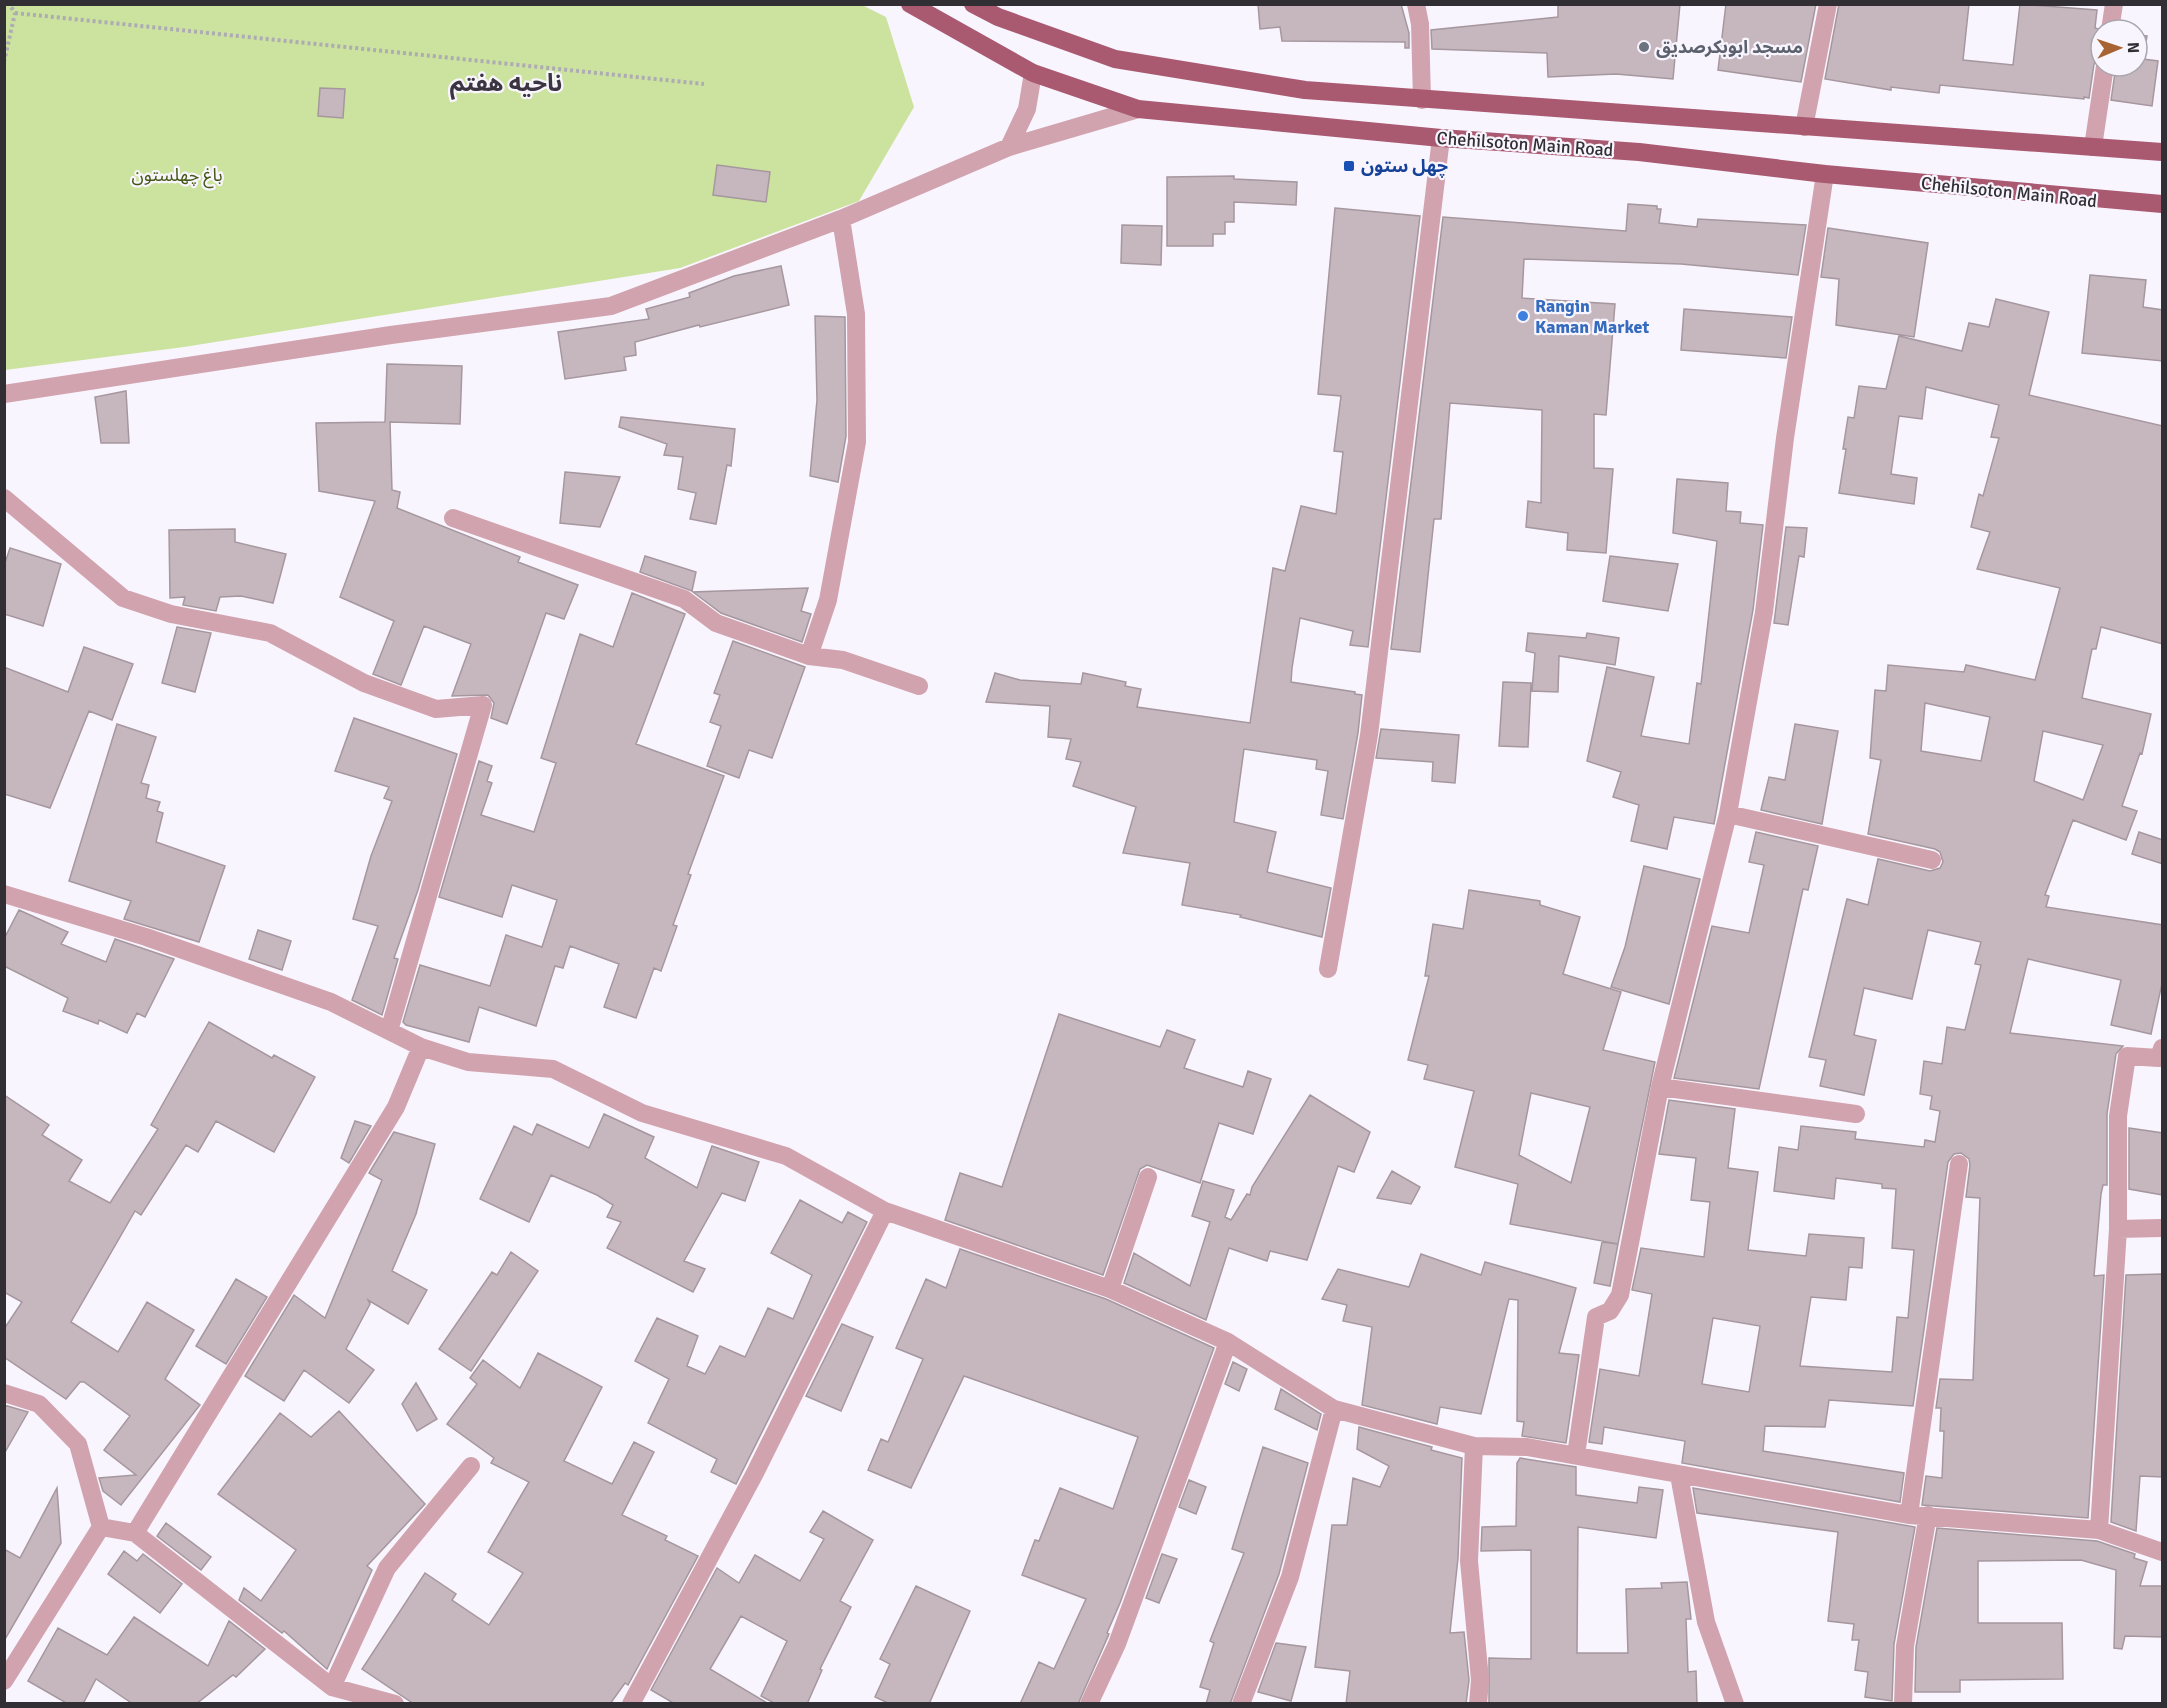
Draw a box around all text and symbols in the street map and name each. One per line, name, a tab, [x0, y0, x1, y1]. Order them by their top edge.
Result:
north arrow	[2089, 18, 2149, 78]
place label: مسجد ابوبکرصدیق	[1656, 36, 1803, 58]
marker: مسجد ابوبکرصدیق	[1637, 40, 1651, 54]
text: N	[2123, 42, 2143, 53]
district label: ناحیه هفتم	[450, 68, 562, 100]
street label: Chehilsoton Main Road	[1436, 127, 1614, 161]
place label: چهل ستون	[1361, 155, 1448, 178]
marker: چهل ستون	[1342, 159, 1356, 173]
park label: باغ چهلستون	[131, 164, 223, 189]
street label: Chehilsoton Main Road	[1920, 172, 2098, 212]
place label: Rangin Kaman Market	[1535, 295, 1649, 338]
marker: Rangin Kaman Market	[1516, 309, 1530, 323]

